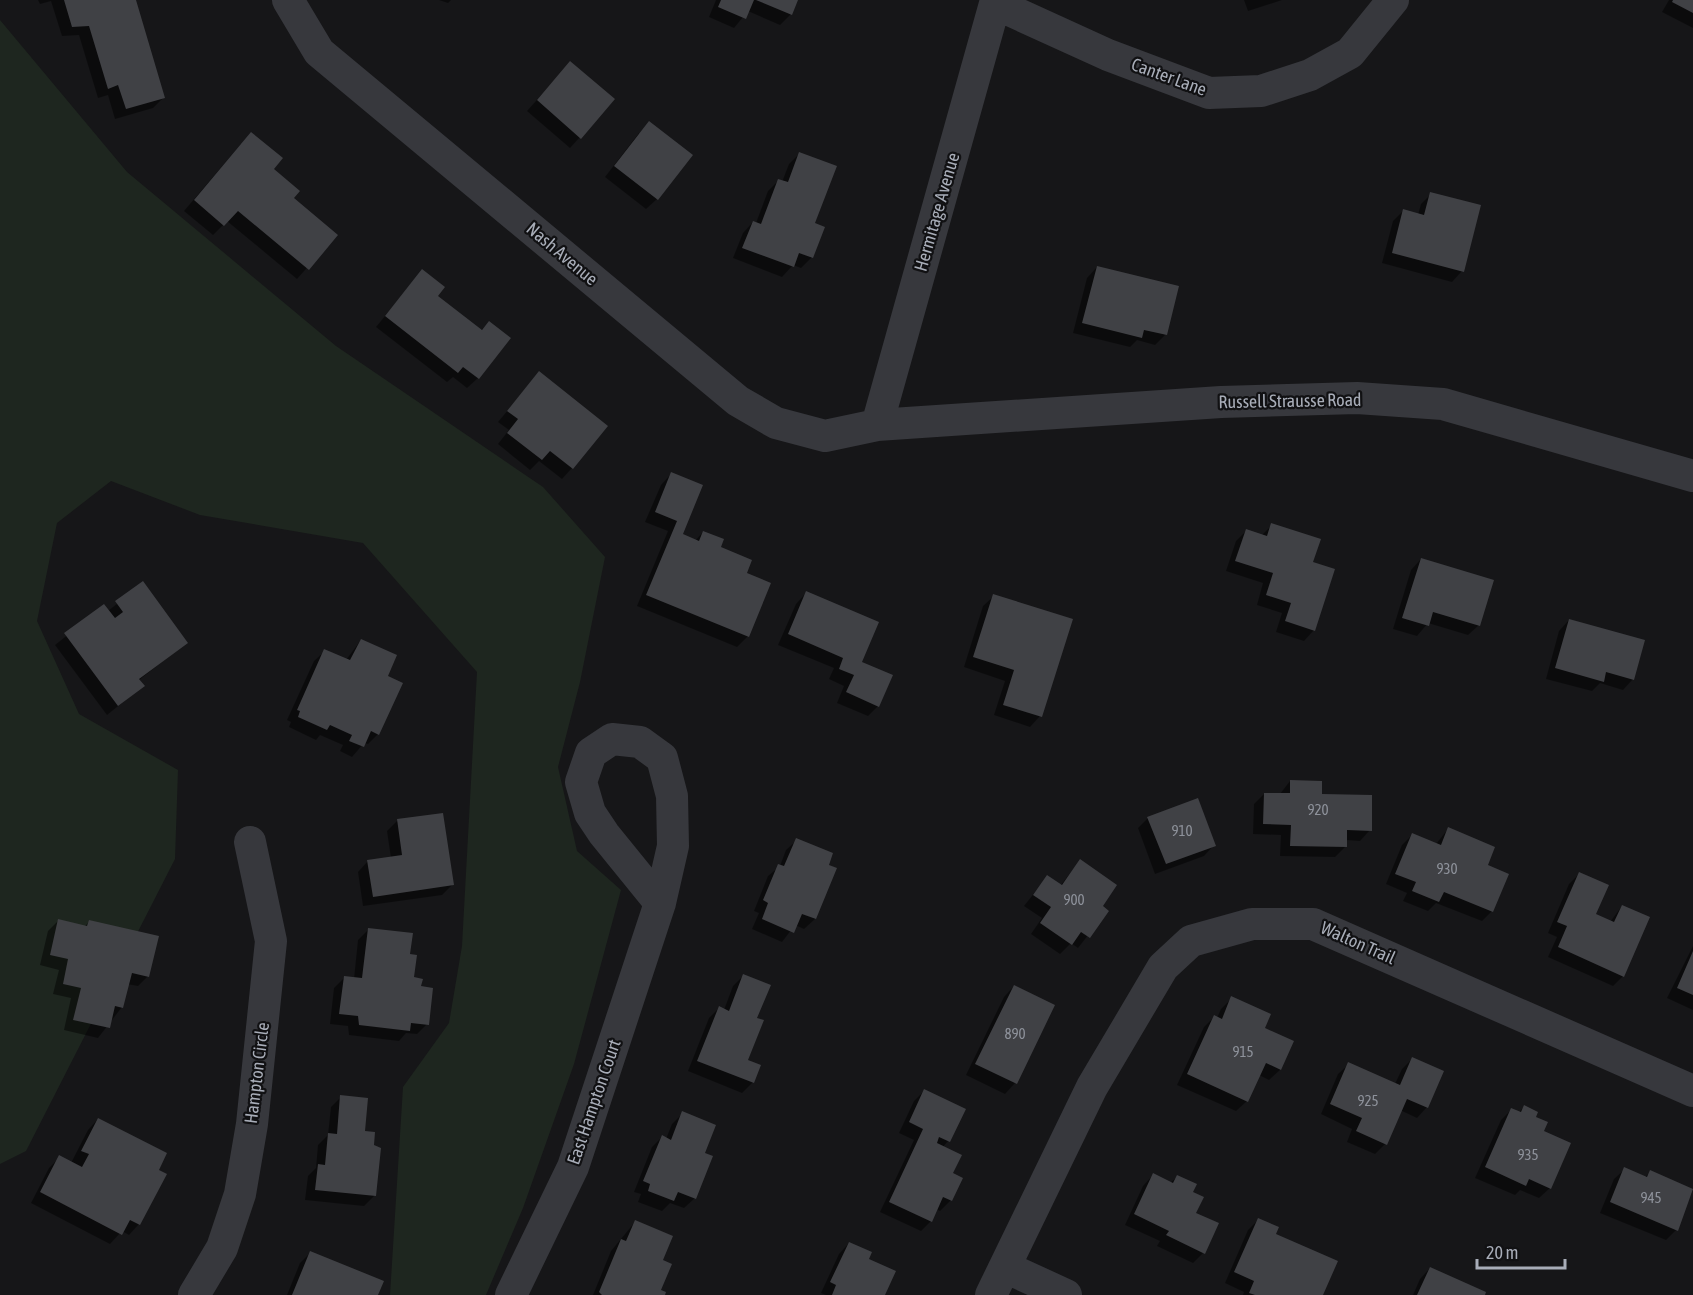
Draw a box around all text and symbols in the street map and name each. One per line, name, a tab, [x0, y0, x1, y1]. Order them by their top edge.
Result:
street label: Canter Lane	[1129, 53, 1210, 100]
street label: Hermitage Avenue	[910, 150, 963, 274]
street label: Nash Avenue	[522, 218, 602, 289]
street label: Russell Strausse Road	[1218, 389, 1362, 412]
house number: 920	[1307, 801, 1329, 818]
house number: 910	[1171, 822, 1193, 839]
house number: 930	[1436, 860, 1458, 877]
house number: 900	[1063, 891, 1085, 908]
street label: Walton Trail	[1318, 917, 1399, 968]
street label: Hampton Circle	[240, 1021, 273, 1125]
house number: 890	[1004, 1025, 1026, 1042]
street label: East Hampton Court	[562, 1037, 625, 1167]
house number: 915	[1232, 1043, 1254, 1060]
house number: 925	[1357, 1092, 1379, 1109]
house number: 935	[1517, 1146, 1539, 1163]
house number: 945	[1640, 1189, 1662, 1206]
scale bar	[1477, 1232, 1566, 1270]
text: 20 m	[1486, 1242, 1518, 1263]

